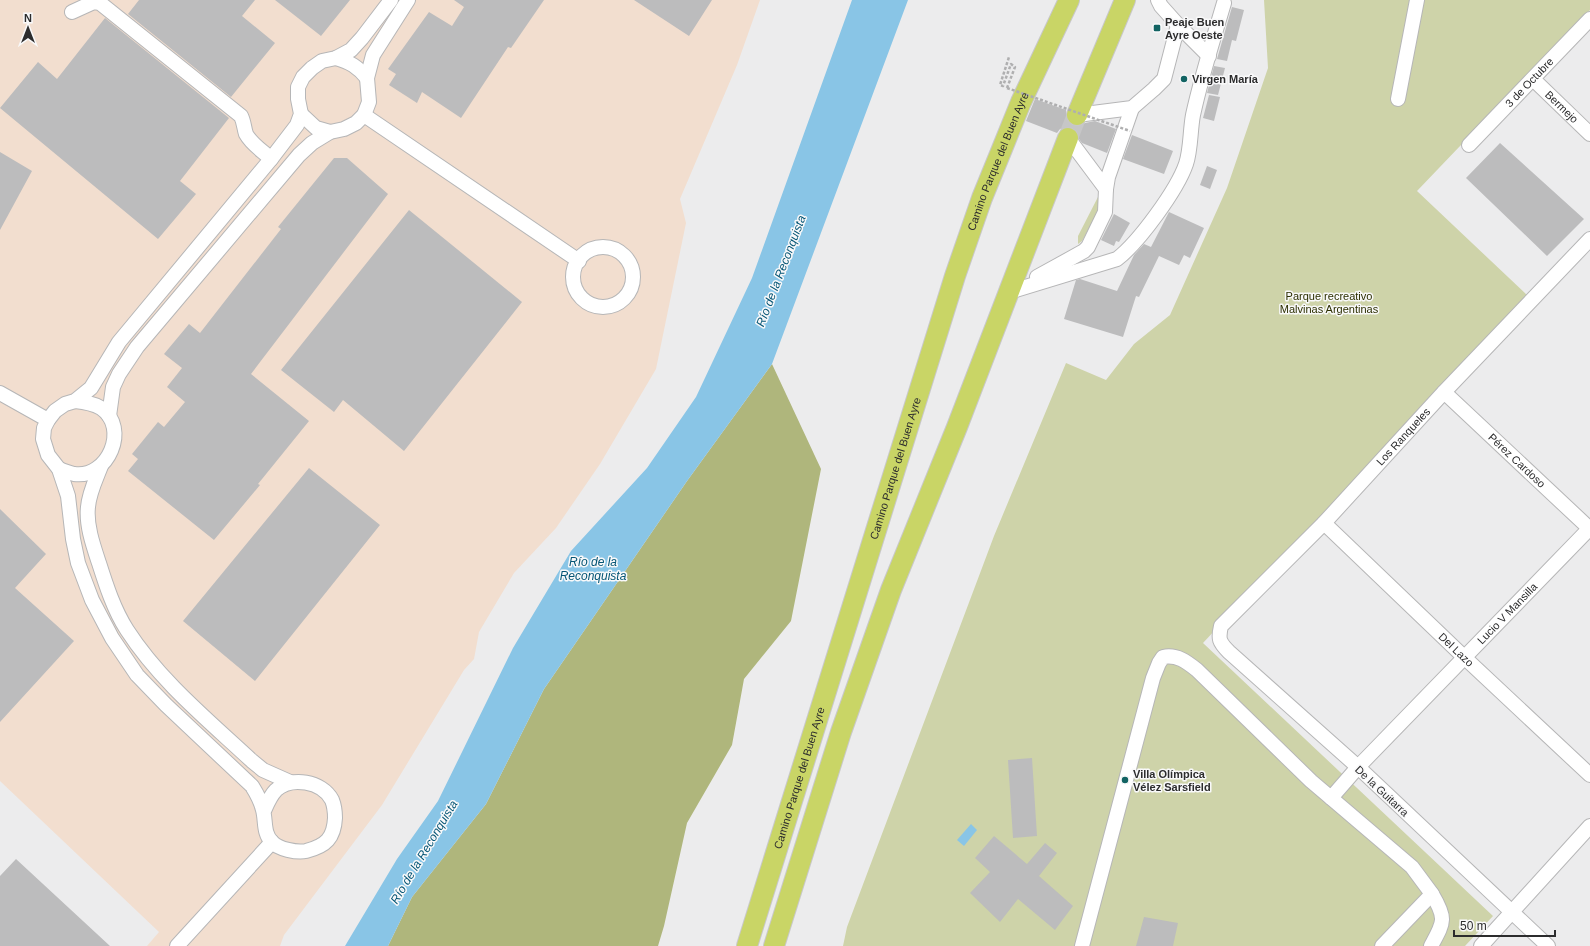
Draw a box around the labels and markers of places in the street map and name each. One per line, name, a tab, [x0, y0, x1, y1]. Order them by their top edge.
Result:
place label: Peaje Buen Ayre Oeste	[1165, 16, 1225, 41]
marker: Peaje Buen Ayre Oeste	[1152, 23, 1162, 33]
place label: Virgen María	[1192, 73, 1259, 85]
marker: Virgen María	[1179, 74, 1189, 84]
place label: Villa Olímpica Vélez Sarsfield	[1133, 768, 1211, 793]
marker: Villa Olímpica Vélez Sarsfield	[1120, 775, 1130, 785]

